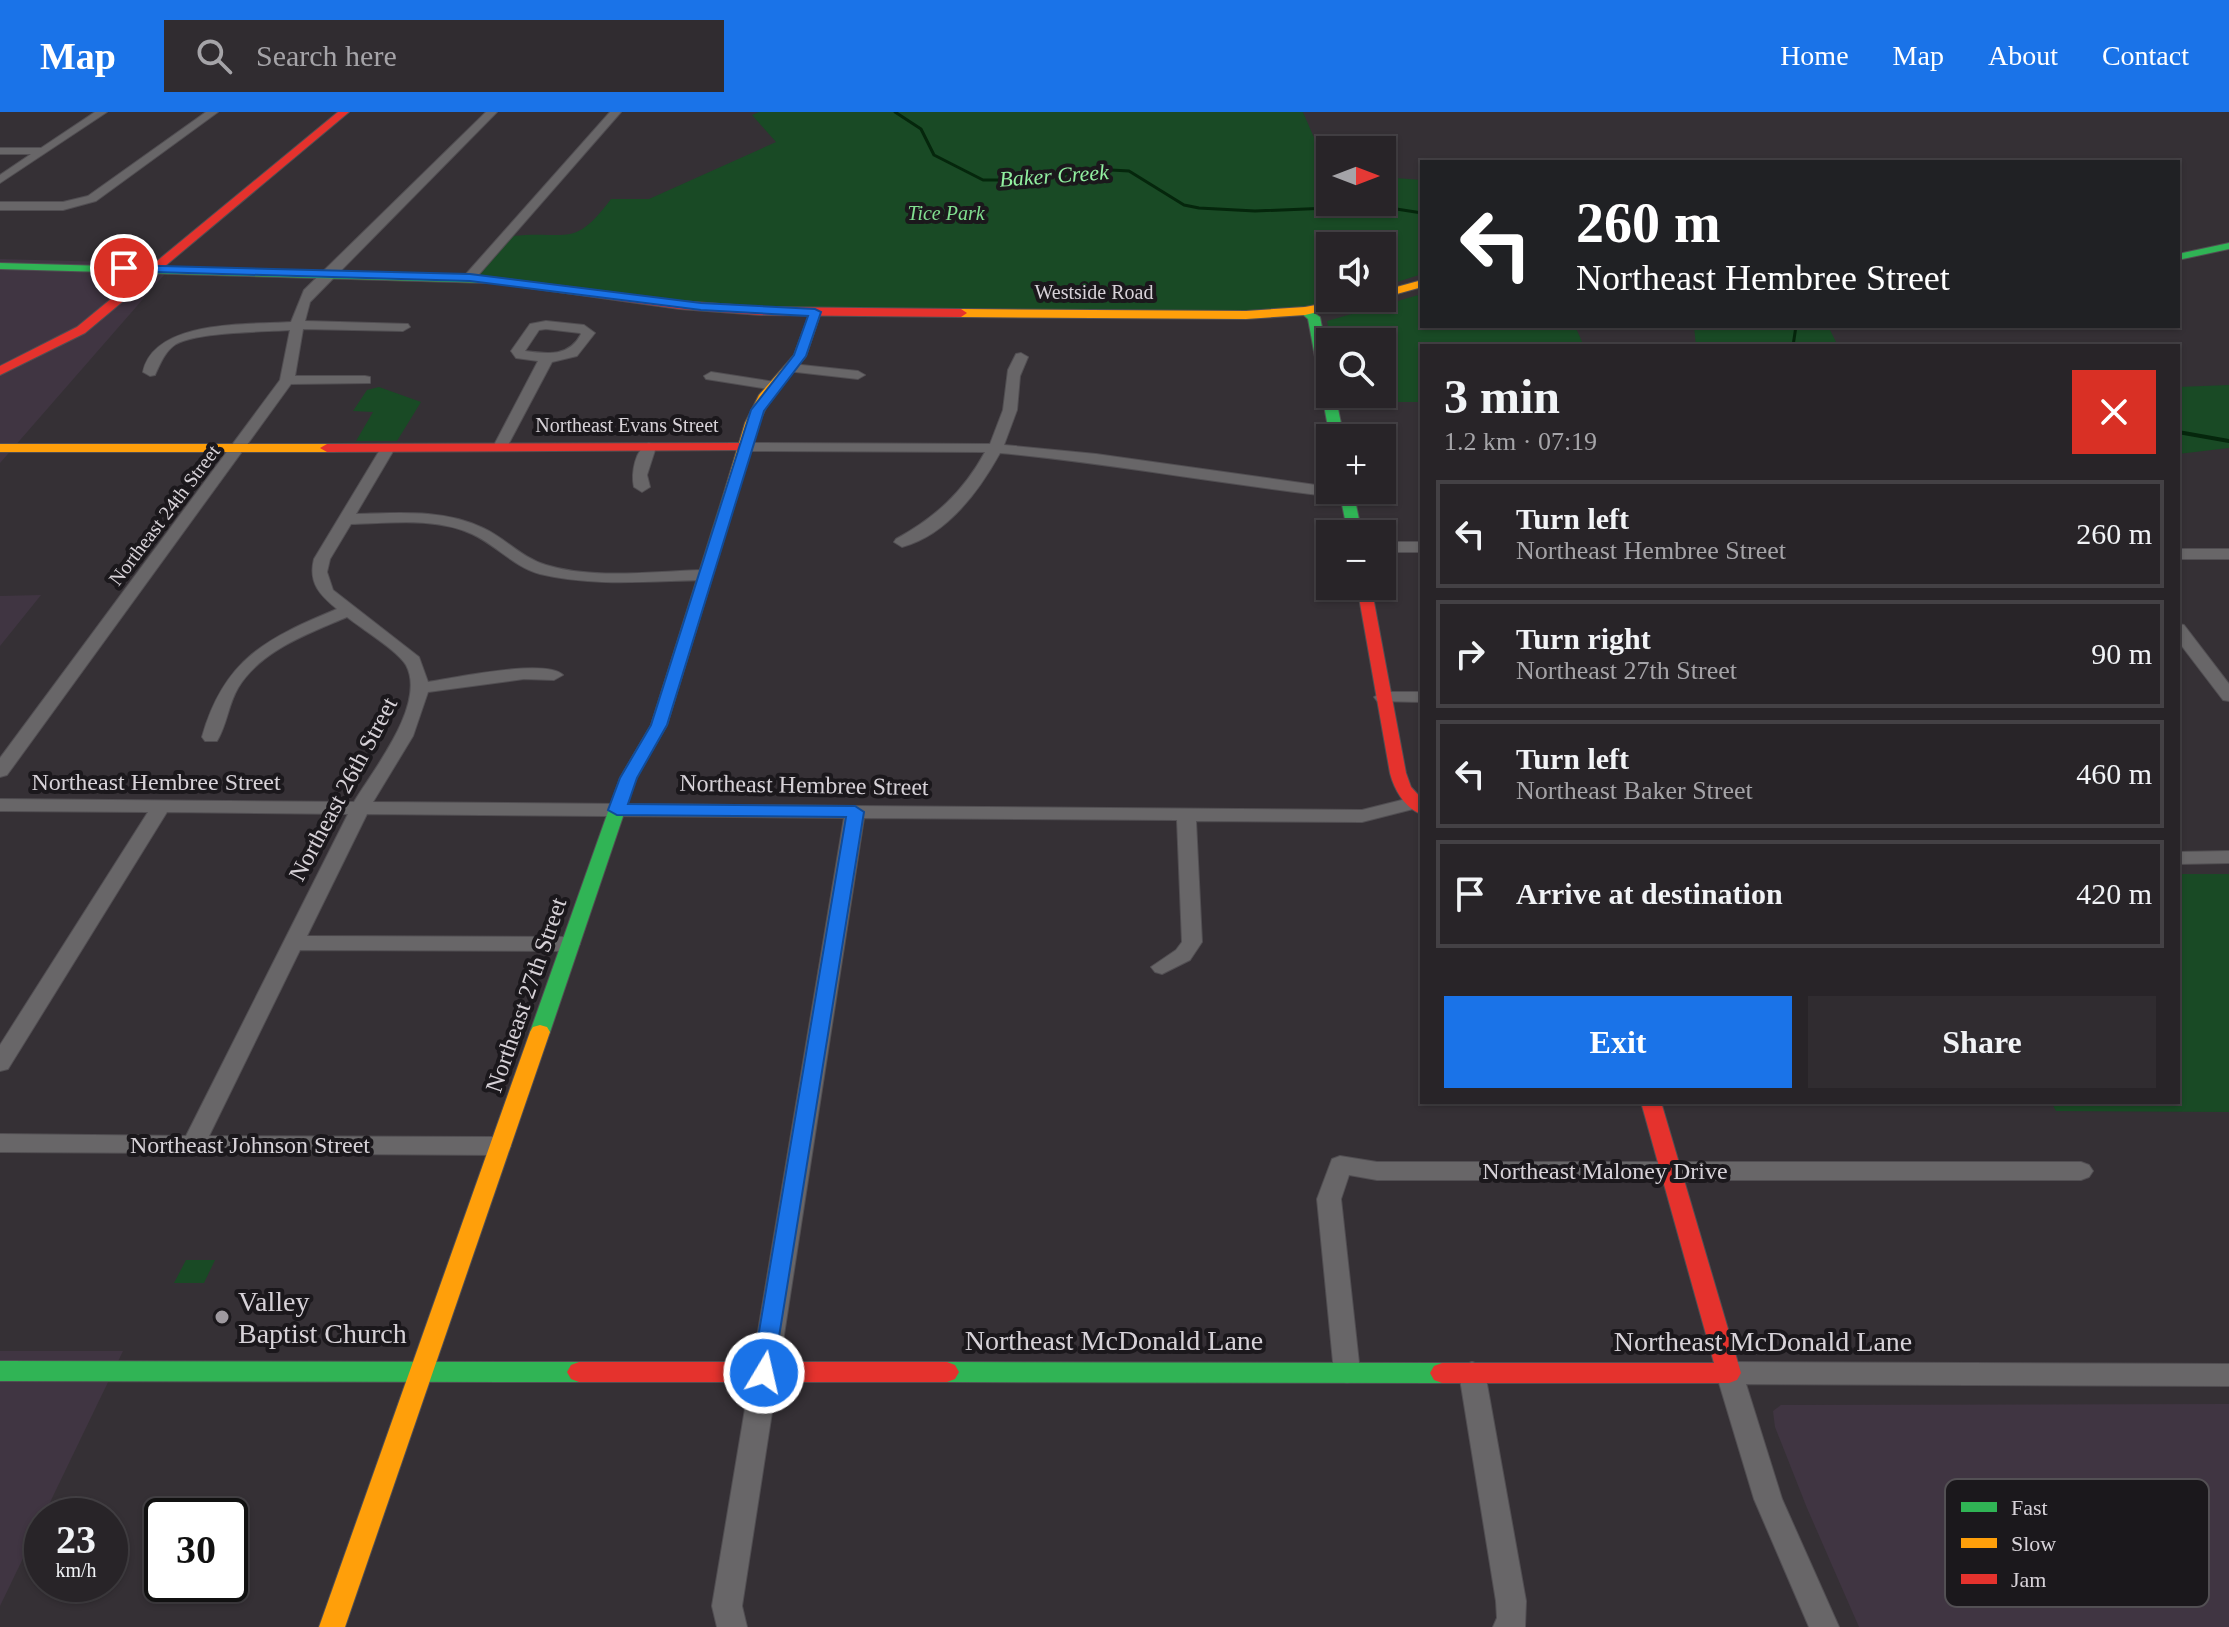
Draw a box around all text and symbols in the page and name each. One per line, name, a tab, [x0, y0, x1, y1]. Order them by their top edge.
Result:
search box	[164, 20, 724, 92]
icon: search	[192, 34, 236, 78]
text: Map	[40, 35, 116, 77]
text: Search here	[256, 39, 397, 72]
text: Home	[1780, 40, 1849, 71]
text: Map	[1893, 40, 1944, 71]
text: About	[1988, 40, 2058, 71]
text: Contact	[2102, 40, 2189, 71]
north arrow	[1316, 136, 1396, 216]
map controls	[1316, 136, 1396, 600]
water label: Baker Creek	[998, 159, 1111, 192]
icon: left	[1444, 192, 1548, 296]
text: 260 m	[1576, 192, 1721, 254]
park label: Tice Park	[907, 202, 986, 224]
button: sound	[1316, 232, 1396, 312]
pin	[90, 234, 158, 302]
icon: arrive	[102, 246, 146, 290]
text: Northeast Hembree Street	[1576, 258, 1950, 298]
street label: Westside Road	[1035, 281, 1153, 303]
button: search	[1316, 328, 1396, 408]
text: 3 min	[1444, 370, 1560, 423]
button: close	[2072, 370, 2156, 454]
street label: Northeast Evans Street	[535, 414, 719, 436]
button: +	[1316, 424, 1396, 504]
text: 1.2 km · 07:19	[1444, 427, 1597, 456]
street label: Northeast 24th Street	[104, 440, 224, 589]
text: Turn left	[1516, 502, 1629, 535]
icon: left	[1448, 512, 1492, 556]
text: 260 m	[2076, 517, 2152, 550]
button: −	[1316, 520, 1396, 600]
text: Northeast Hembree Street	[1516, 536, 1786, 565]
text: Turn right	[1516, 622, 1651, 655]
icon: right	[1448, 632, 1492, 676]
text: 90 m	[2091, 637, 2152, 670]
text: Northeast 27th Street	[1516, 656, 1737, 685]
street label: Northeast 26th Street	[284, 693, 403, 885]
text: Turn left	[1516, 742, 1629, 775]
icon: left	[1448, 752, 1492, 796]
text: 460 m	[2076, 757, 2152, 790]
street label: Northeast Hembree Street	[31, 769, 281, 795]
street label: Northeast Hembree Street	[679, 770, 929, 800]
text: Northeast Baker Street	[1516, 776, 1753, 805]
icon: arrive	[1448, 872, 1492, 916]
text: Arrive at destination	[1516, 877, 1783, 910]
text: 420 m	[2076, 877, 2152, 910]
street label: Northeast 27th Street	[481, 894, 572, 1096]
button: Exit	[1444, 996, 1792, 1088]
button: Share	[1808, 996, 2156, 1088]
street label: Northeast Johnson Street	[130, 1132, 370, 1158]
street label: Northeast Maloney Drive	[1482, 1158, 1728, 1184]
place label: Valley Baptist Church	[238, 1286, 407, 1349]
marker: Valley Baptist Church	[213, 1308, 231, 1326]
street label: Northeast McDonald Lane	[965, 1325, 1263, 1356]
street label: Northeast McDonald Lane	[1614, 1326, 1912, 1357]
position arrow	[722, 1331, 806, 1415]
legend	[1945, 1479, 2209, 1607]
text: Fast	[2011, 1495, 2048, 1520]
speed limit sign: 30	[144, 1498, 248, 1602]
text: 23	[56, 1517, 96, 1562]
text: Slow	[2011, 1531, 2056, 1556]
text: km/h	[55, 1559, 97, 1581]
text: Jam	[2011, 1567, 2046, 1592]

